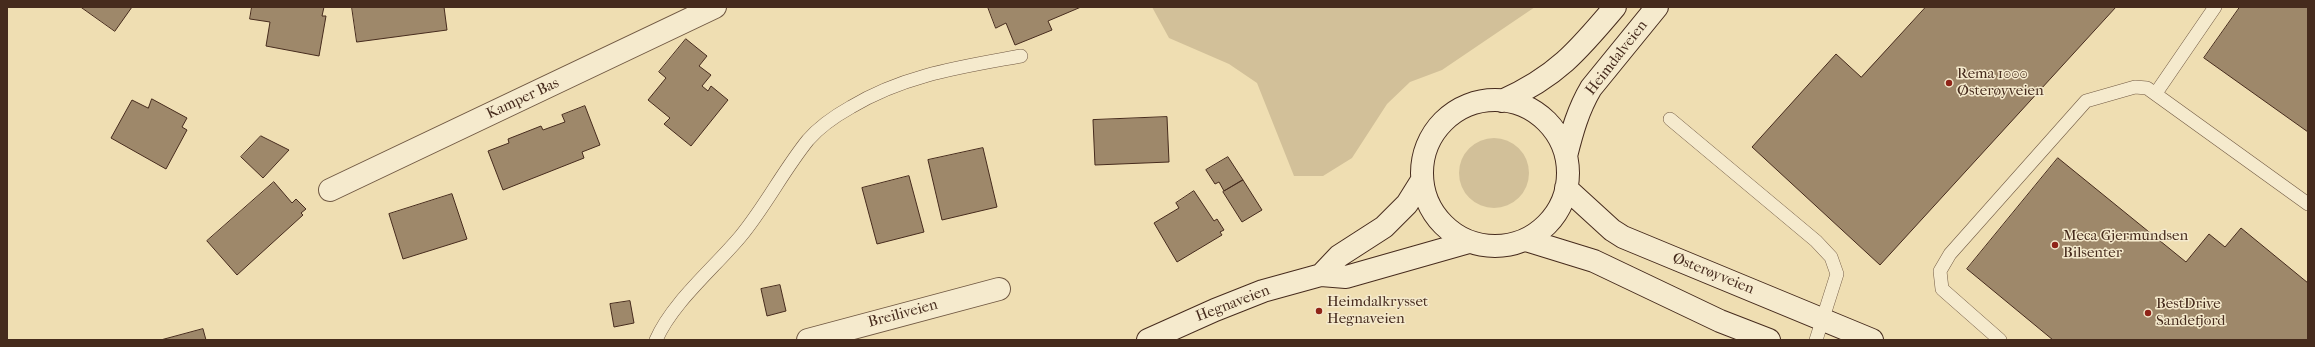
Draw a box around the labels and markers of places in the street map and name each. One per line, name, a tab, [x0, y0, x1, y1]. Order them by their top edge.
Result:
place label: Rema 1000 Østerøyveien	[1957, 65, 2044, 100]
marker: Rema 1000 Østerøyveien	[1944, 78, 1954, 88]
place label: Meca Gjermundsen Bilsenter	[2063, 227, 2188, 262]
marker: Meca Gjermundsen Bilsenter	[2050, 240, 2060, 250]
place label: Heimdalkrysset Hegnaveien	[1327, 293, 1428, 328]
place label: BestDrive Sandefjord	[2156, 295, 2226, 330]
marker: Heimdalkrysset Hegnaveien	[1314, 306, 1324, 316]
marker: BestDrive Sandefjord	[2143, 308, 2153, 318]

